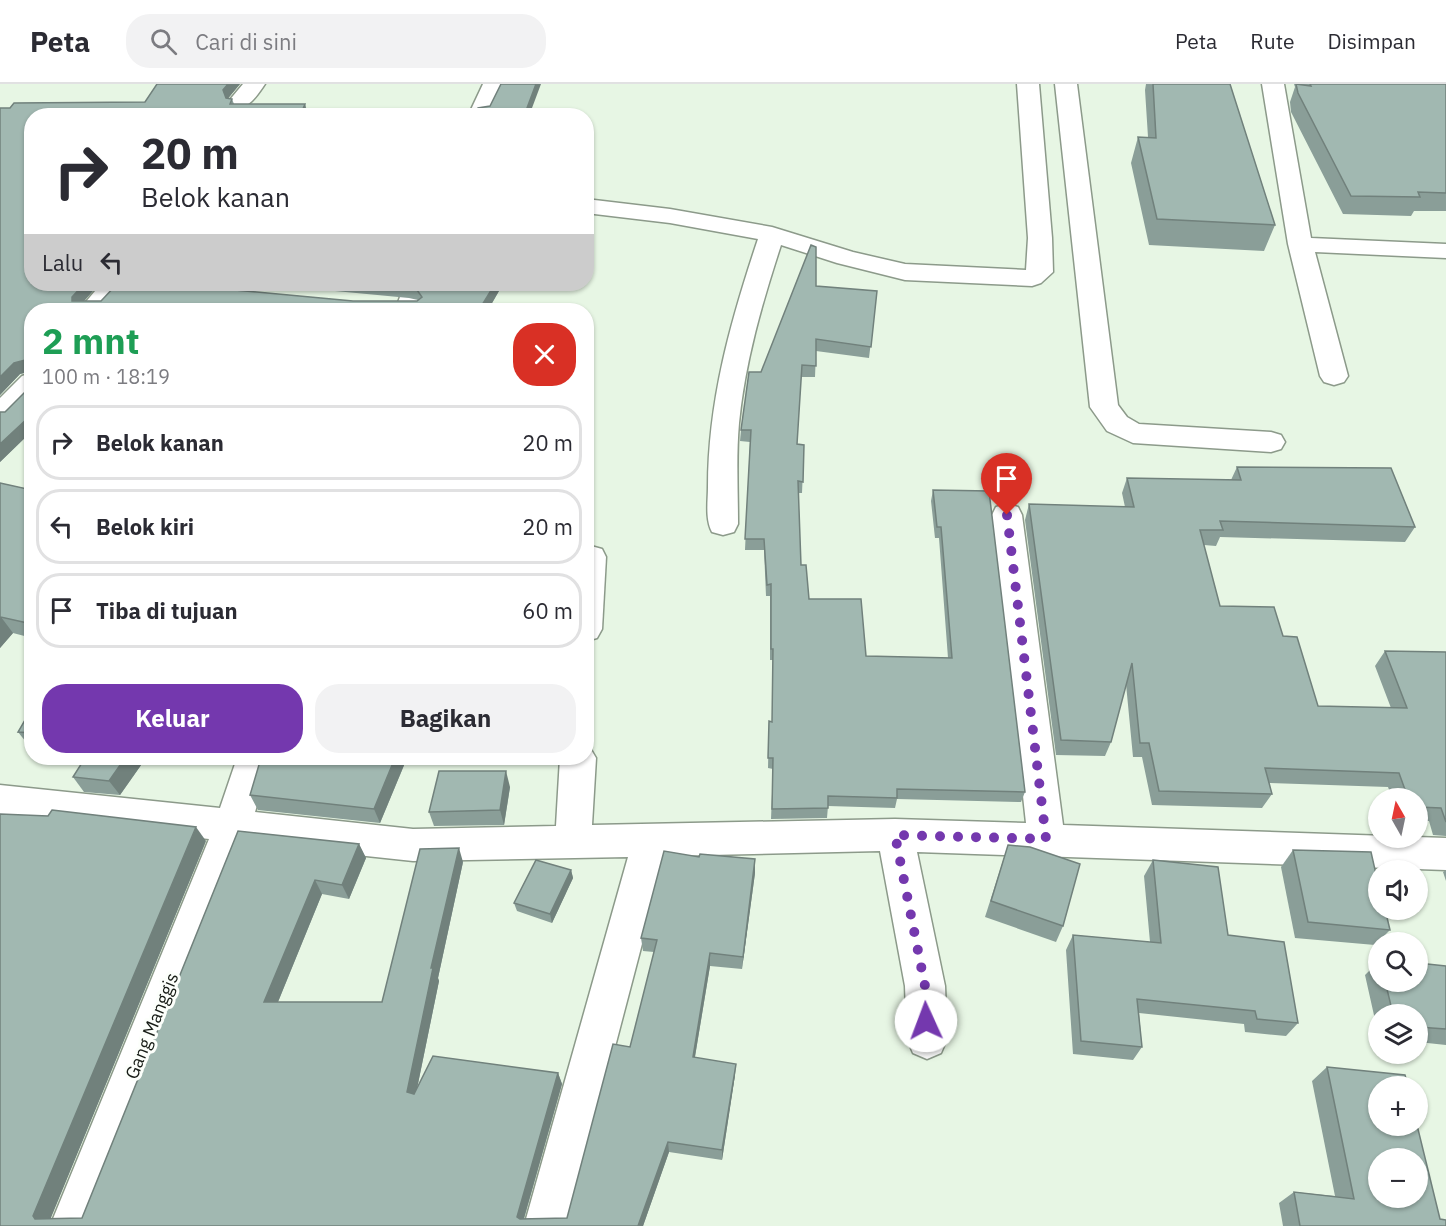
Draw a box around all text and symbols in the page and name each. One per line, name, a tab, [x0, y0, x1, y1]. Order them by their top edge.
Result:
search box	[126, 14, 546, 68]
text: Peta	[30, 23, 90, 60]
icon: search	[147, 25, 180, 58]
text: Cari di sini	[195, 27, 297, 56]
text: Peta	[1175, 27, 1217, 55]
text: Rute	[1250, 27, 1295, 55]
text: Disimpan	[1328, 27, 1416, 55]
text: 20 m	[141, 126, 239, 181]
icon: right	[42, 132, 120, 210]
text: Belok kanan	[141, 179, 290, 214]
icon: left	[95, 246, 128, 279]
text: Lalu	[42, 248, 83, 277]
text: 2 mnt	[42, 317, 140, 364]
button: close	[513, 323, 576, 386]
text: 100 m · 18:19	[42, 363, 170, 390]
icon: right	[45, 426, 78, 459]
text: Belok kanan	[96, 428, 224, 457]
text: 20 m	[522, 428, 573, 457]
pin	[981, 453, 1032, 515]
icon: arrive	[990, 462, 1023, 495]
icon: left	[45, 510, 78, 543]
text: Belok kiri	[96, 512, 194, 541]
text: 20 m	[522, 512, 573, 541]
icon: arrive	[45, 594, 78, 627]
text: Tiba di tujuan	[96, 596, 238, 625]
text: 60 m	[522, 596, 573, 625]
button: Keluar	[42, 684, 303, 753]
button: Bagikan	[315, 684, 576, 753]
north arrow	[1368, 788, 1428, 848]
map controls	[1368, 788, 1428, 1208]
button: sound	[1368, 860, 1428, 920]
button: search	[1368, 932, 1428, 992]
street label: Gang Manggis	[120, 969, 183, 1082]
position arrow	[894, 989, 958, 1053]
button: layers	[1368, 1004, 1428, 1064]
button: +	[1368, 1076, 1428, 1136]
button: −	[1368, 1148, 1428, 1208]

